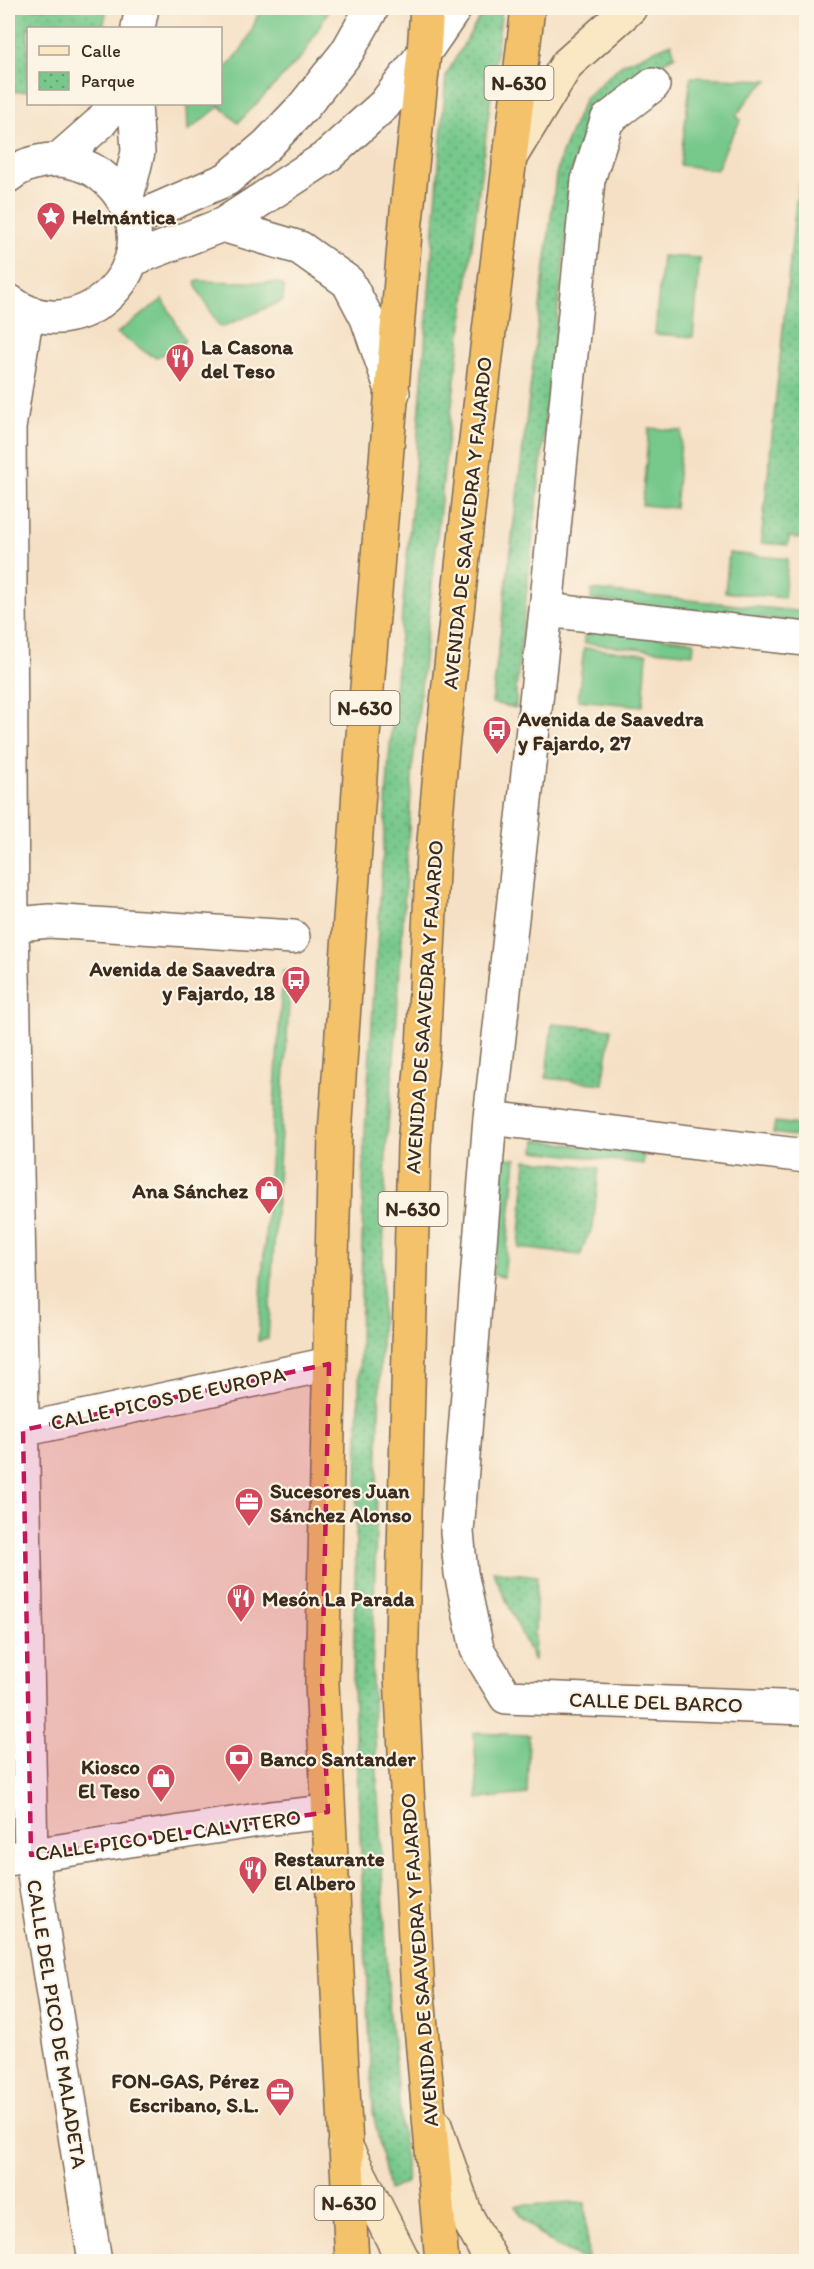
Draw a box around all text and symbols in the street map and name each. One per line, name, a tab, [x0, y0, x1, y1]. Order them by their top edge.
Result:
legend	[27, 27, 222, 105]
text: Calle	[81, 40, 121, 62]
road number: N-630	[484, 66, 554, 100]
text: Parque	[81, 70, 135, 92]
place icon: Helmántica	[35, 200, 67, 242]
place label: Helmántica	[72, 204, 177, 229]
place label: La Casona del Teso	[201, 334, 294, 383]
restaurant icon: La Casona del Teso	[164, 342, 196, 384]
street label: AVENIDA DE SAAVEDRA Y FAJARDO	[437, 355, 497, 691]
road number: N-630	[330, 691, 400, 725]
place label: Avenida de Saavedra y Fajardo, 27	[517, 706, 704, 756]
bus stop icon: Avenida de Saavedra y Fajardo, 27	[481, 714, 513, 756]
street label: AVENIDA DE SAAVEDRA Y FAJARDO	[400, 839, 448, 1175]
place label: Avenida de Saavedra y Fajardo, 18	[88, 956, 276, 1006]
bus stop icon: Avenida de Saavedra y Fajardo, 18	[280, 964, 312, 1006]
shop icon: Ana Sánchez	[253, 1174, 285, 1216]
place label: Ana Sánchez	[131, 1178, 248, 1203]
road number: N-630	[378, 1192, 448, 1226]
street label: CALLE PICOS DE EUROPA	[48, 1361, 288, 1435]
place label: Sucesores Juan Sánchez Alonso	[270, 1478, 412, 1527]
office icon: Sucesores Juan Sánchez Alonso	[233, 1486, 265, 1528]
restaurant icon: Mesón La Parada	[225, 1582, 257, 1624]
place label: Mesón La Parada	[262, 1586, 415, 1611]
street label: CALLE DEL BARCO	[569, 1686, 743, 1718]
bank icon: Banco Santander	[223, 1742, 255, 1784]
place label: Banco Santander	[260, 1746, 416, 1771]
place label: Kiosco El Teso	[78, 1754, 140, 1803]
shop icon: Kiosco El Teso	[145, 1762, 177, 1804]
street label: AVENIDA DE SAAVEDRA Y FAJARDO	[395, 1792, 443, 2128]
street label: CALLE PICO DEL CALVITERO	[33, 1804, 303, 1866]
place label: Restaurante El Albero	[274, 1846, 385, 1895]
restaurant icon: Restaurante El Albero	[237, 1854, 269, 1896]
street label: CALLE DEL PICO DE MALADETA	[22, 1878, 92, 2171]
place label: FON-GAS, Pérez Escribano, S.L.	[111, 2068, 259, 2117]
office icon: FON-GAS, Pérez Escribano, S.L.	[264, 2076, 296, 2118]
road number: N-630	[314, 2186, 384, 2220]

